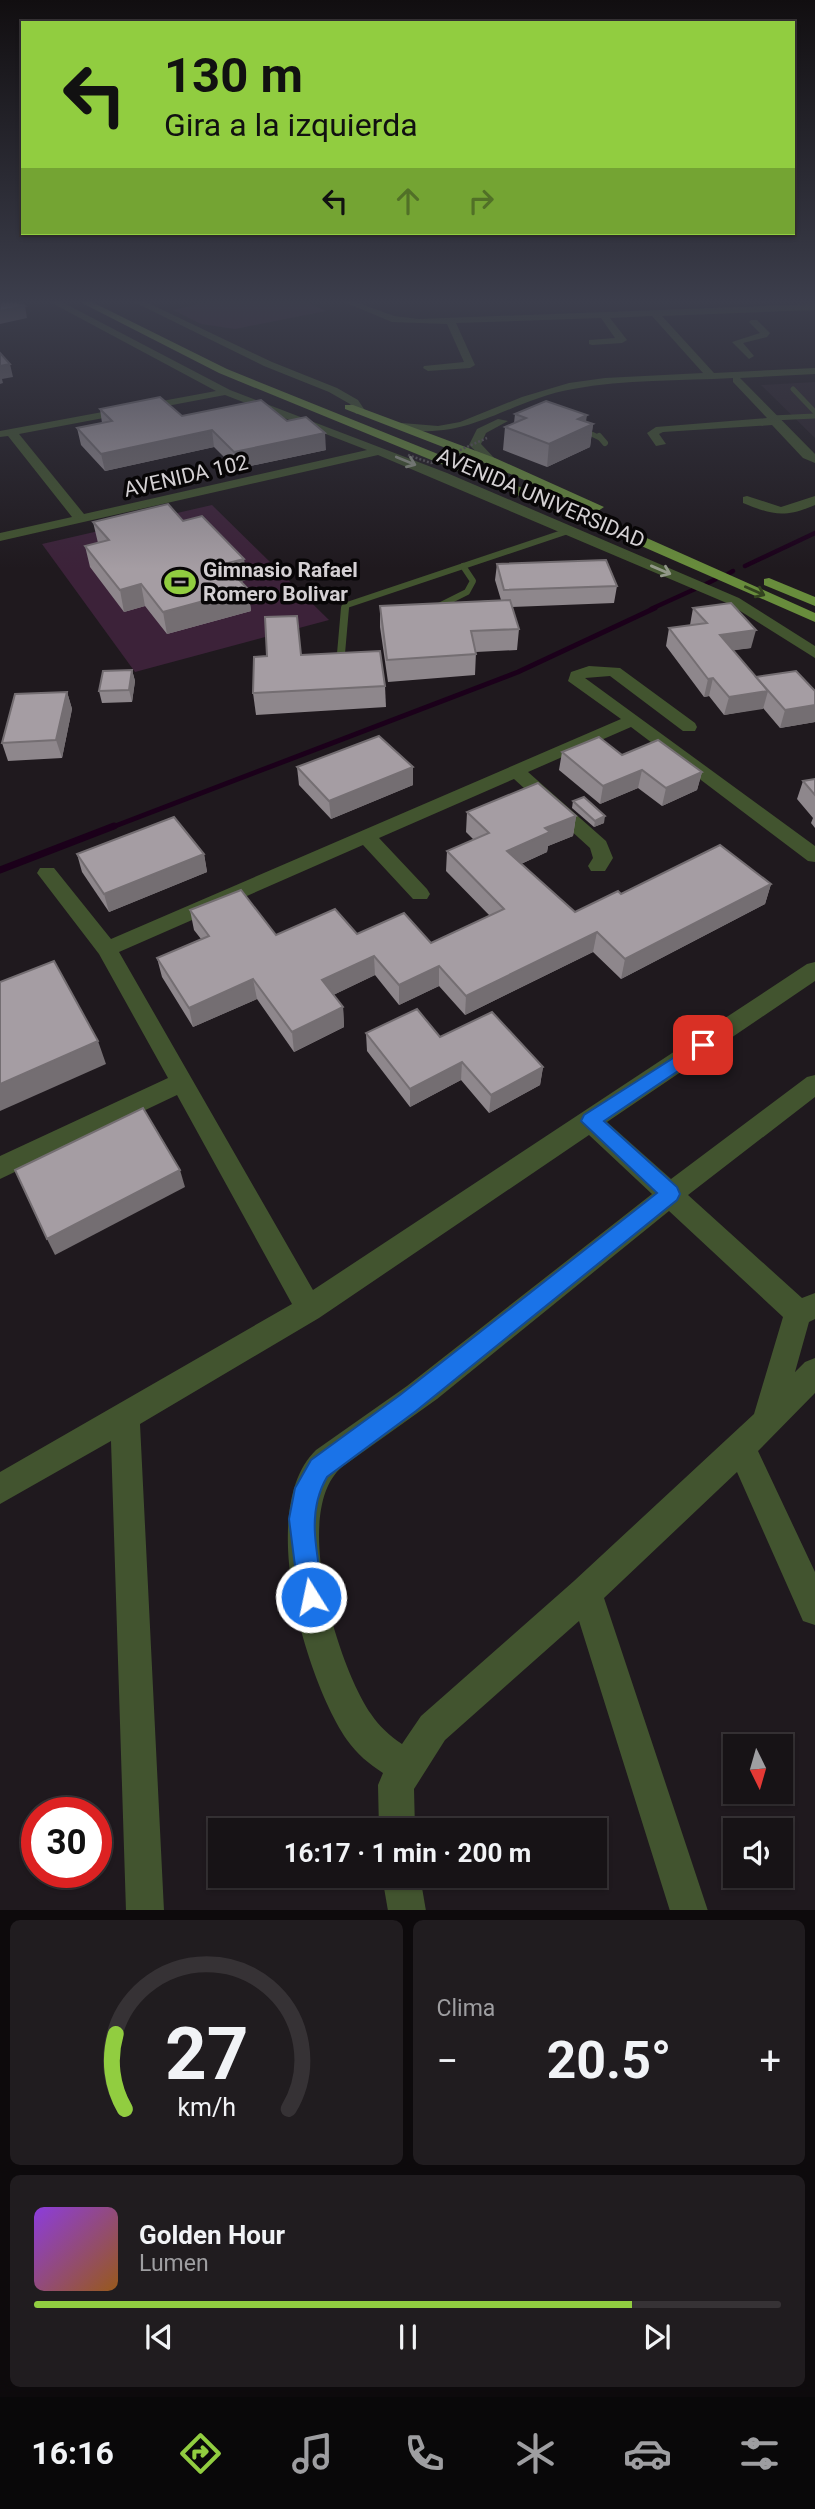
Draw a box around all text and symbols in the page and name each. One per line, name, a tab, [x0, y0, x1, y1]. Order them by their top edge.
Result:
text: 130 m	[164, 47, 303, 104]
icon: left	[49, 49, 140, 140]
text: Gira a la izquierda	[164, 106, 418, 144]
icon: left	[316, 182, 354, 220]
icon: ahead	[389, 182, 427, 220]
icon: right	[462, 182, 500, 220]
street label: AVENIDA UNIVERSIDAD	[434, 443, 648, 553]
street label: AVENIDA 102	[122, 450, 251, 502]
one-way arrow	[395, 456, 417, 469]
place label: Gimnasio Rafael Romero Bolivar	[203, 558, 358, 606]
one-way arrow	[650, 564, 671, 577]
sports icon: Gimnasio Rafael Romero Bolivar	[163, 565, 197, 599]
one-way arrow	[744, 585, 765, 598]
pin	[673, 1015, 733, 1075]
icon: arrive	[684, 1026, 722, 1064]
position arrow	[274, 1560, 348, 1634]
north arrow	[723, 1734, 793, 1804]
map controls	[723, 1734, 793, 1888]
speed limit sign: 30	[21, 1797, 112, 1888]
button: sound	[723, 1818, 793, 1888]
text: 16:17 · 1 min · 200 m	[284, 1838, 531, 1868]
text: Clima	[437, 1995, 495, 2022]
text: 27	[164, 2011, 248, 2097]
text: 20.5°	[546, 2030, 671, 2091]
text: −	[437, 2039, 458, 2083]
text: +	[759, 2039, 781, 2083]
text: km/h	[177, 2092, 236, 2121]
text: Golden Hour	[139, 2220, 285, 2250]
text: Lumen	[139, 2250, 209, 2277]
icon: previous	[140, 2318, 178, 2356]
icon: pause	[389, 2318, 427, 2356]
icon: next	[638, 2318, 676, 2356]
icon: directions	[176, 2429, 225, 2478]
icon: music	[288, 2429, 337, 2478]
icon: phone	[400, 2429, 449, 2478]
icon: climate	[511, 2429, 560, 2478]
icon: car	[623, 2429, 672, 2478]
icon: filters	[735, 2429, 784, 2478]
text: 16:16	[31, 2434, 114, 2472]

